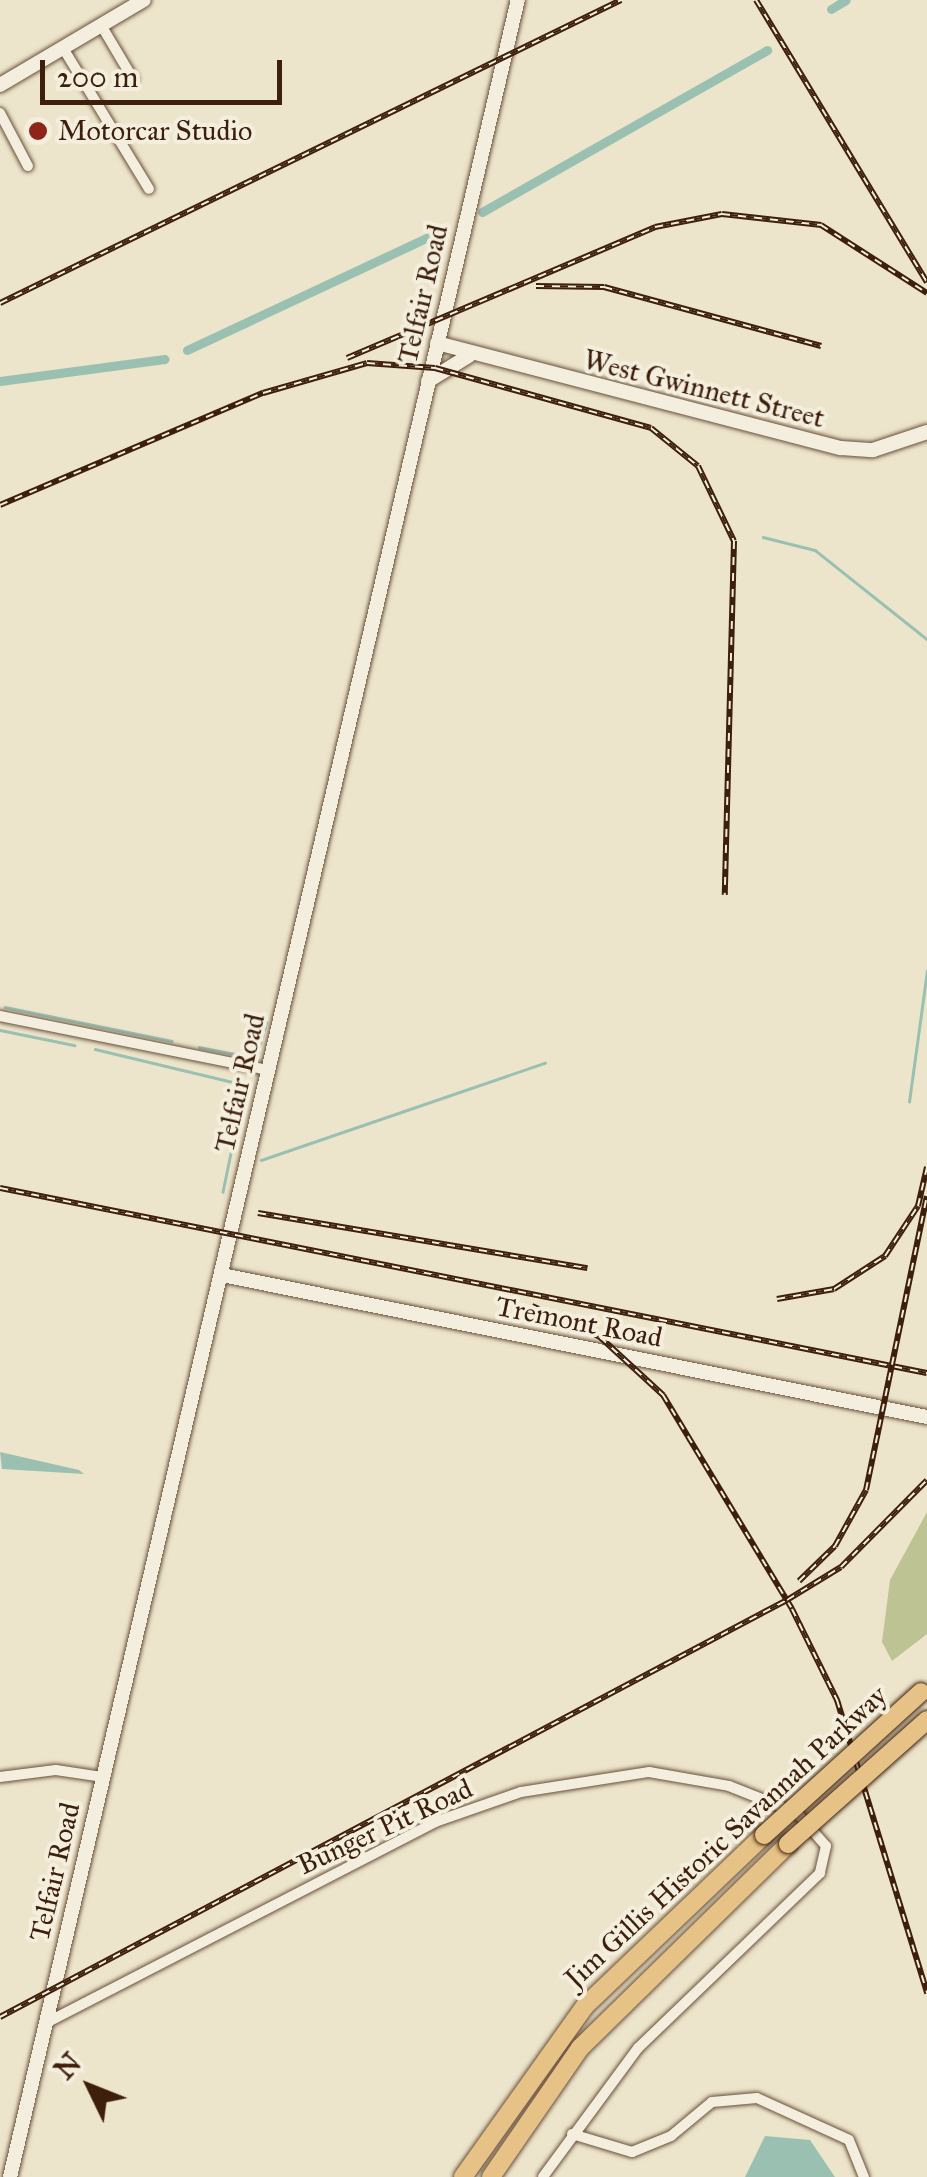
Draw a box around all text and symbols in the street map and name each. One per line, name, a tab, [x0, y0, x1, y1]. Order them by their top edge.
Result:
scale bar	[45, 40, 288, 102]
text: 200 m	[57, 59, 138, 95]
place label: Motorcar Studio	[58, 114, 252, 148]
marker: Motorcar Studio	[27, 120, 49, 142]
street label: Telfair Road	[391, 221, 455, 367]
street label: West Gwinnett Street	[580, 343, 828, 435]
street label: Telfair Road	[208, 1010, 272, 1156]
street label: Tremont Road	[493, 1289, 665, 1355]
street label: Jim Gillis Historic Savannah Parkway	[558, 1679, 894, 1995]
street label: Bunger Pit Road	[292, 1772, 478, 1882]
street label: Telfair Road	[23, 1799, 87, 1945]
north arrow	[40, 2037, 140, 2137]
text: N	[47, 2046, 89, 2087]

